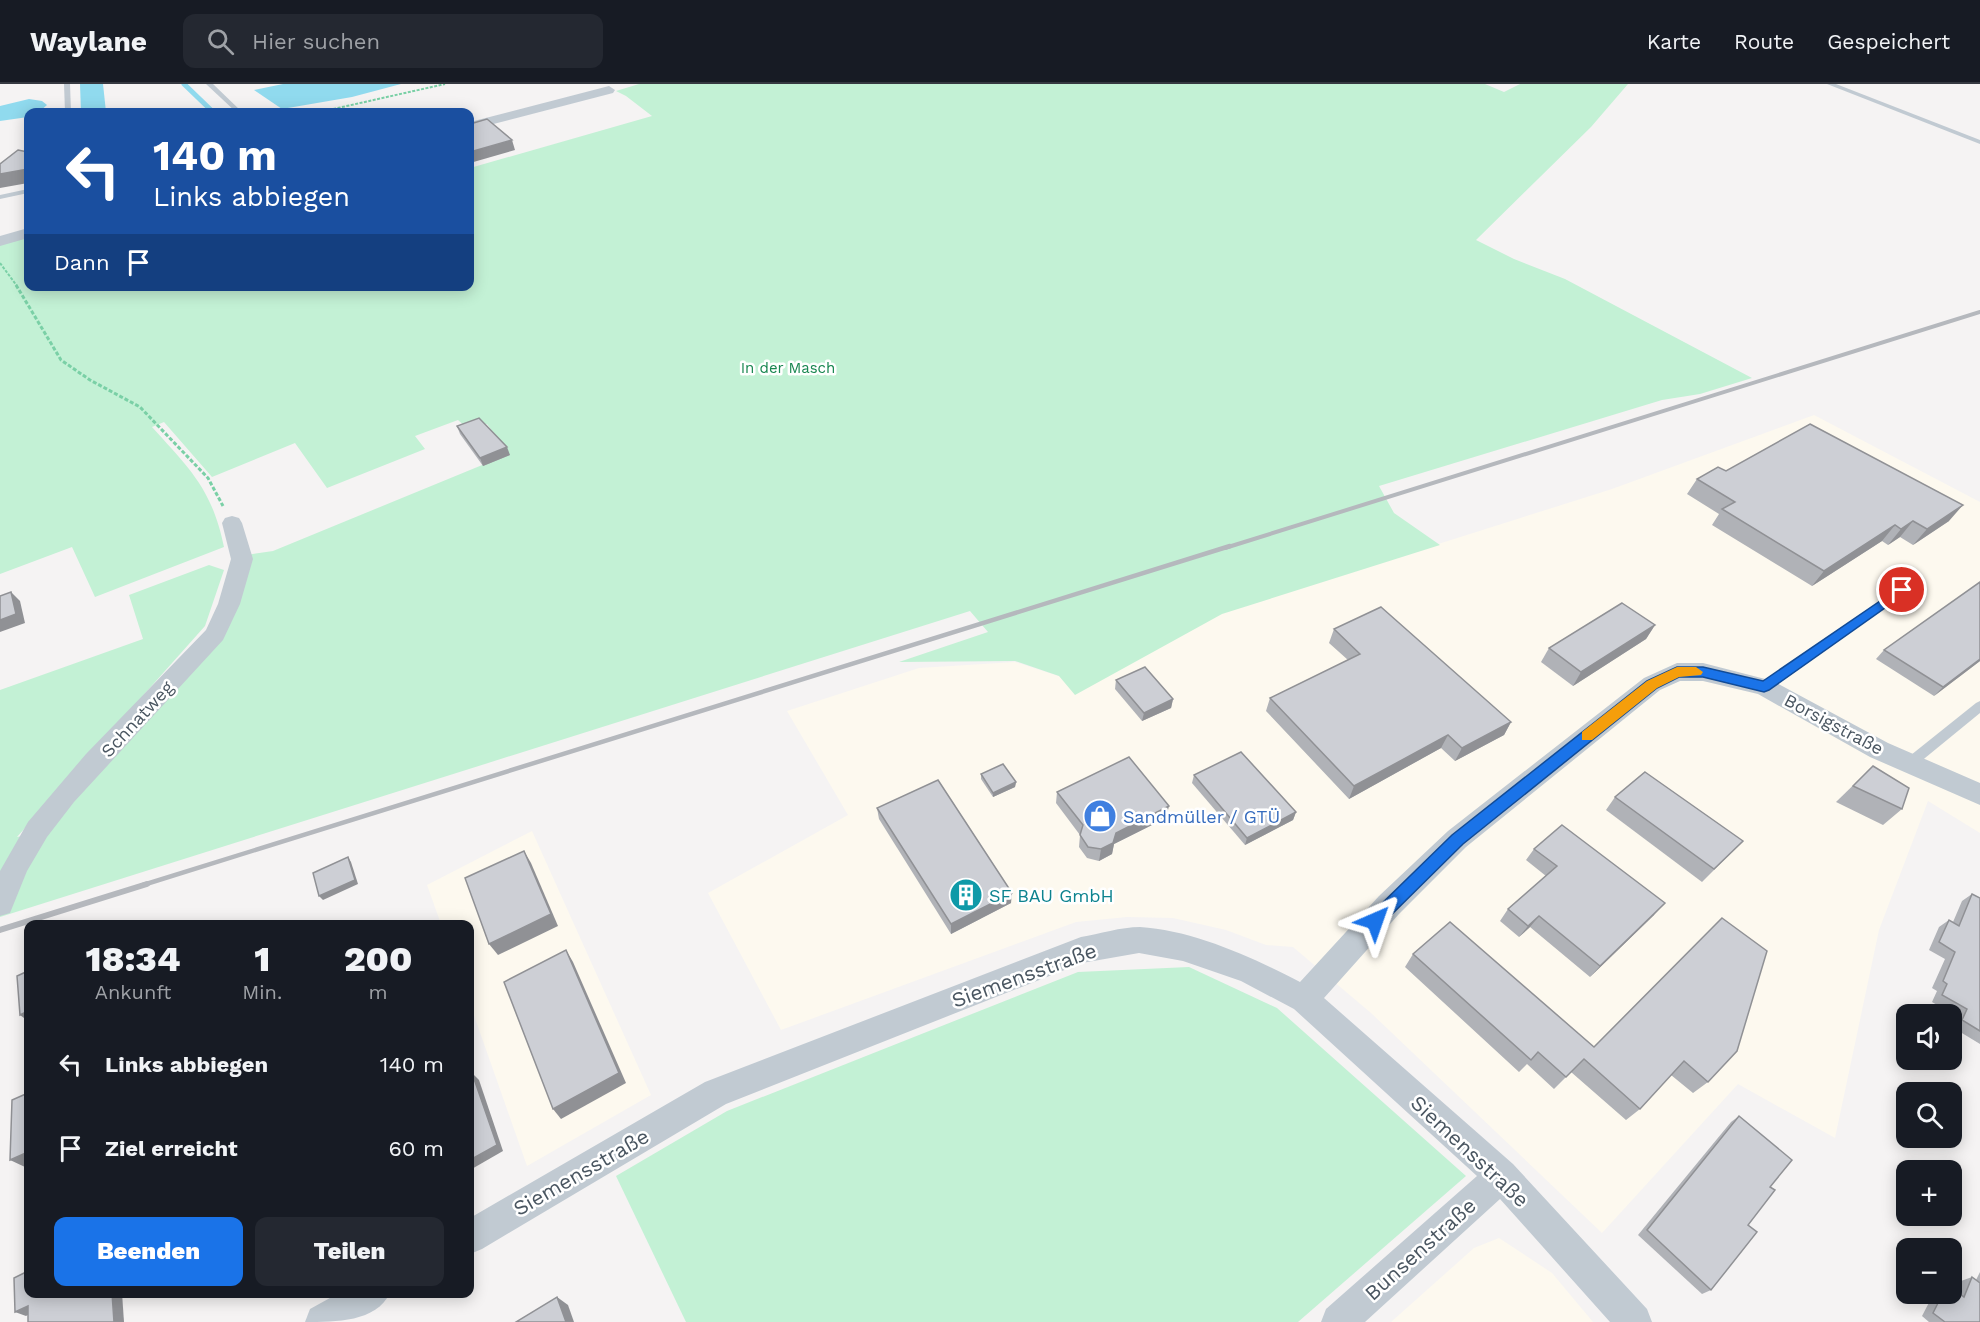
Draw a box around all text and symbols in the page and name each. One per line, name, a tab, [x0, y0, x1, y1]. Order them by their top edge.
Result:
search box	[183, 14, 603, 68]
text: Waylane	[30, 25, 147, 58]
icon: search	[204, 25, 237, 58]
text: Hier suchen	[252, 29, 380, 54]
text: Karte	[1647, 29, 1701, 54]
text: Route	[1734, 29, 1794, 54]
text: Gespeichert	[1827, 29, 1950, 54]
text: 140 m	[153, 131, 277, 180]
icon: left	[54, 132, 132, 210]
text: Links abbiegen	[153, 181, 350, 213]
icon: arrive	[122, 246, 155, 279]
text: Dann	[54, 250, 110, 275]
park label: In der Masch	[741, 359, 835, 377]
pin	[1876, 564, 1927, 615]
icon: arrive	[1885, 573, 1918, 606]
street label: Schnatweg	[97, 676, 178, 761]
street label: Borsigstraße	[1781, 689, 1887, 759]
shop icon: Sandmüller / GTÜ	[1082, 798, 1118, 834]
place label: Sandmüller / GTÜ	[1123, 806, 1280, 827]
building icon: SF BAU GmbH	[948, 877, 984, 913]
place label: SF BAU GmbH	[989, 885, 1114, 906]
position arrow	[1343, 889, 1407, 953]
street label: Siemensstraße	[948, 937, 1100, 1013]
text: 18:34	[86, 938, 181, 980]
text: 1	[254, 938, 270, 980]
text: 200	[344, 938, 412, 980]
text: Ankunft	[95, 980, 171, 1004]
text: Min.	[242, 980, 282, 1004]
text: m	[369, 980, 388, 1004]
map controls	[1896, 1004, 1962, 1304]
button: sound	[1896, 1004, 1962, 1070]
icon: left	[54, 1048, 87, 1081]
text: Links abbiegen	[105, 1052, 268, 1077]
text: 140 m	[380, 1052, 444, 1077]
button: search	[1896, 1082, 1962, 1148]
street label: Siemensstraße	[1406, 1090, 1534, 1212]
street label: Siemensstraße	[509, 1123, 653, 1221]
icon: arrive	[54, 1132, 87, 1165]
text: Ziel erreicht	[105, 1136, 238, 1161]
text: 60 m	[388, 1136, 444, 1161]
button: +	[1896, 1160, 1962, 1226]
street label: Bunsenstraße	[1359, 1193, 1481, 1305]
button: Beenden	[54, 1217, 243, 1286]
button: Teilen	[255, 1217, 444, 1286]
button: −	[1896, 1238, 1962, 1304]

